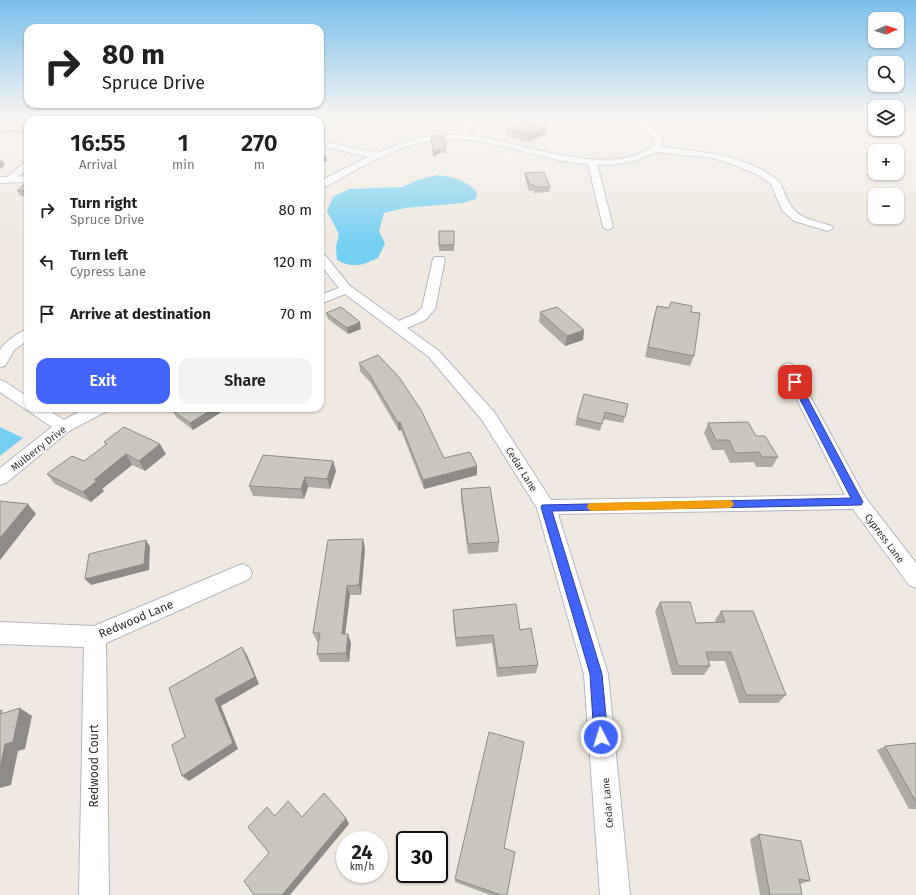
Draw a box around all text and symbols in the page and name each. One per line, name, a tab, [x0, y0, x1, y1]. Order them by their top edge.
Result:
north arrow	[868, 12, 904, 48]
map controls	[868, 12, 904, 224]
text: 80 m	[102, 38, 165, 71]
icon: right	[36, 40, 88, 92]
button: search	[868, 56, 904, 92]
text: Spruce Drive	[102, 72, 205, 94]
button: layers	[868, 100, 904, 136]
text: 16:55	[70, 129, 126, 157]
text: 1	[178, 129, 189, 157]
text: 270	[241, 129, 278, 157]
button: +	[868, 144, 904, 180]
text: Arrival	[79, 157, 117, 172]
text: min	[172, 157, 195, 172]
text: m	[254, 157, 265, 172]
button: −	[868, 188, 904, 224]
text: Turn right	[70, 194, 137, 212]
icon: right	[36, 199, 58, 221]
text: 80 m	[279, 201, 312, 219]
text: Spruce Drive	[70, 212, 144, 227]
text: Turn left	[70, 246, 128, 264]
icon: left	[36, 251, 58, 273]
text: 120 m	[273, 253, 312, 271]
text: Cypress Lane	[70, 264, 146, 279]
icon: arrive	[36, 303, 58, 325]
text: Arrive at destination	[70, 305, 211, 323]
text: 70 m	[280, 305, 312, 323]
button: Exit	[36, 358, 170, 404]
button: Share	[178, 358, 312, 404]
pin	[778, 365, 812, 399]
icon: arrive	[784, 371, 806, 393]
street label: Mulberry Drive	[9, 424, 69, 474]
street label: Cedar Lane	[503, 445, 540, 494]
street label: Cypress Lane	[862, 512, 907, 566]
street label: Redwood Lane	[97, 597, 175, 641]
position arrow	[580, 716, 622, 758]
street label: Redwood Court	[87, 724, 101, 808]
street label: Cedar Lane	[600, 777, 616, 829]
speed limit sign: 30	[396, 831, 448, 883]
text: 24	[351, 840, 373, 864]
text: km/h	[350, 861, 374, 873]

